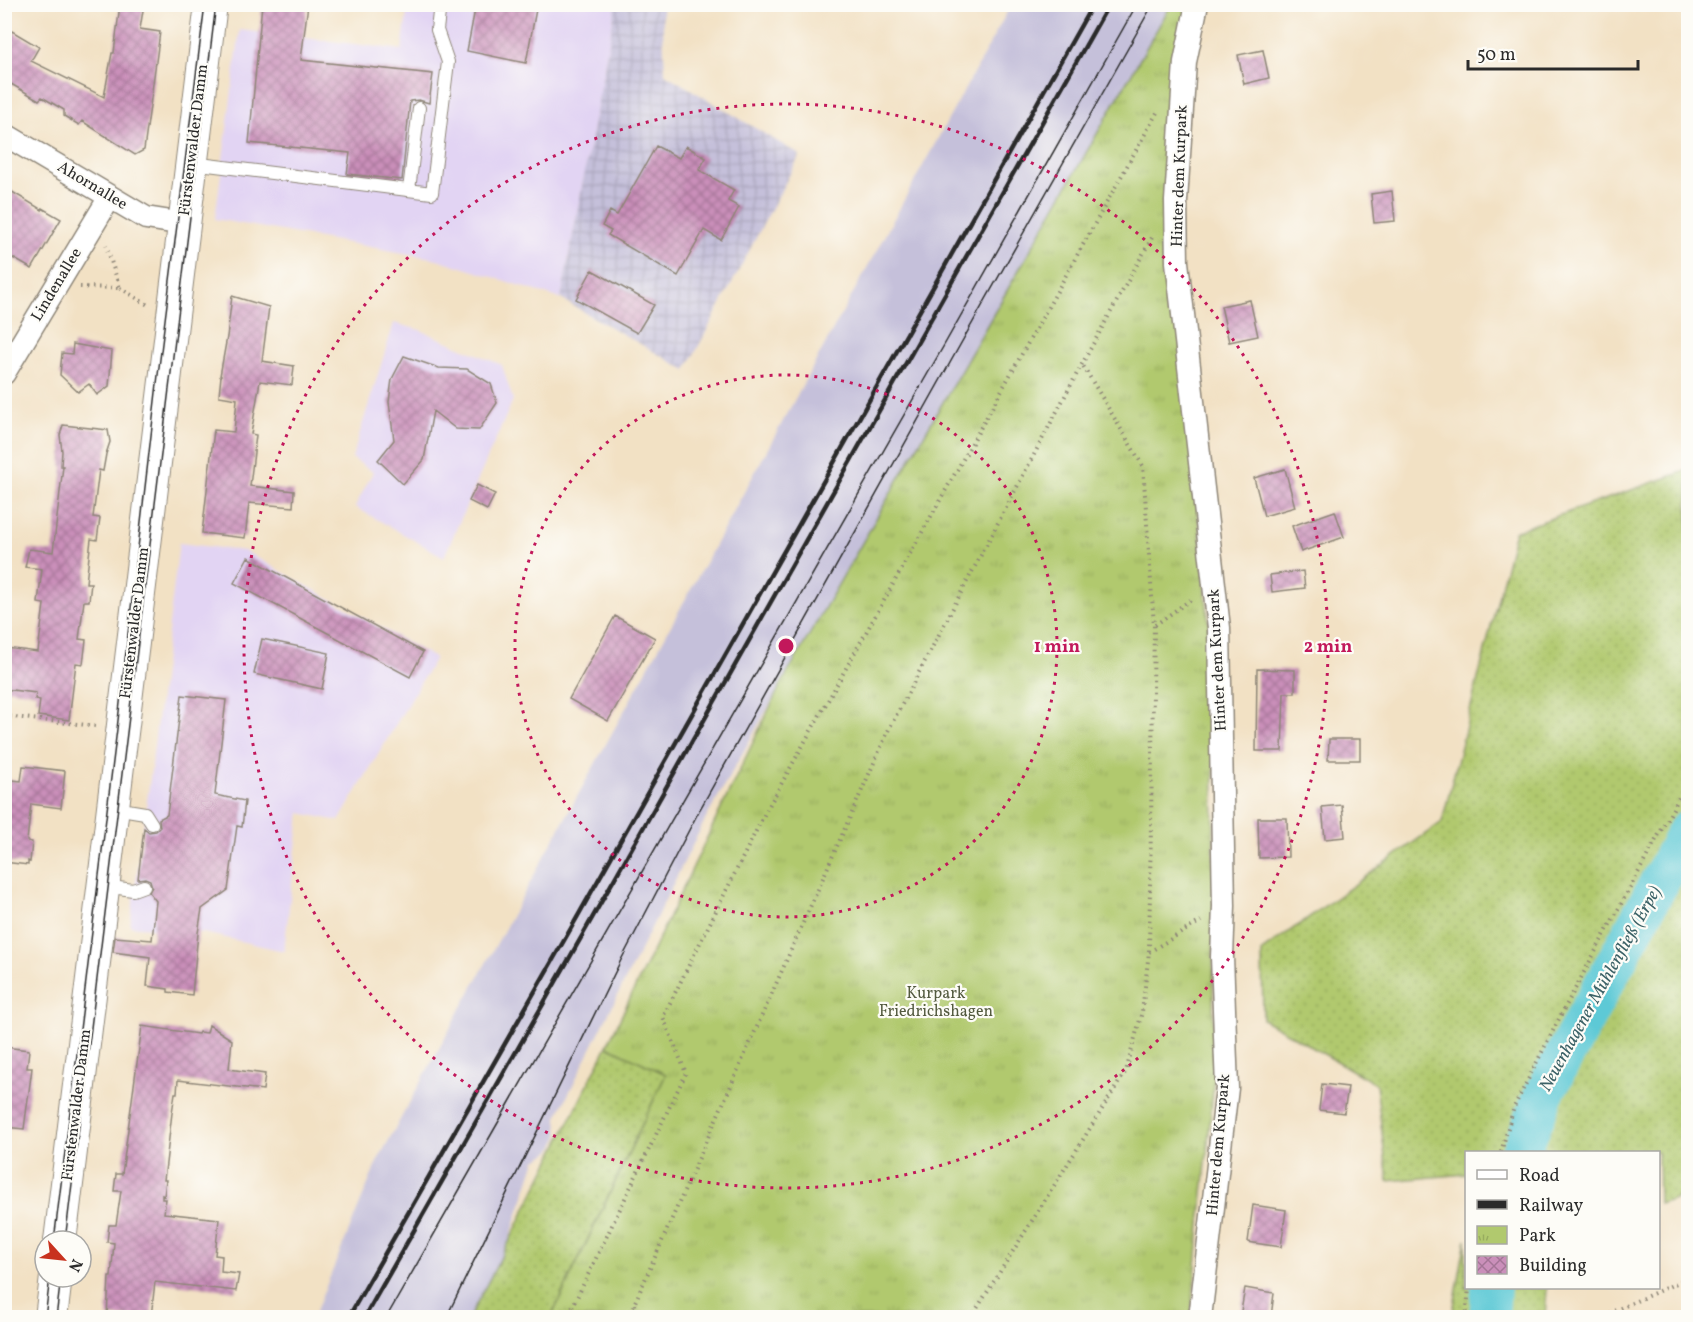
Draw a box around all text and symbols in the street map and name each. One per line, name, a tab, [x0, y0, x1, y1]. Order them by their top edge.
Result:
scale bar	[1468, 33, 1638, 71]
text: 50 m	[1477, 43, 1516, 68]
street label: Fürstenwalder Damm	[174, 63, 214, 217]
street label: Hinter dem Kurpark	[1167, 104, 1193, 248]
street label: Ahornallee	[53, 156, 131, 216]
street label: Lindenallee	[26, 244, 88, 326]
street label: Fürstenwalder Damm	[115, 546, 155, 700]
street label: Hinter dem Kurpark	[1203, 588, 1233, 732]
text: 1 min	[1034, 635, 1080, 660]
text: 2 min	[1304, 635, 1352, 660]
centre of rings	[776, 636, 796, 656]
water label: Neuenhagener Mühlenfließ (Erpe)	[1534, 882, 1668, 1096]
park label: Kurpark Friedrichshagen	[879, 983, 993, 1023]
street label: Fürstenwalder Damm	[57, 1028, 97, 1182]
street label: Hinter dem Kurpark	[1202, 1073, 1236, 1217]
legend	[1465, 1151, 1660, 1289]
text: Road	[1519, 1164, 1560, 1189]
text: Railway	[1519, 1194, 1583, 1219]
text: Park	[1519, 1224, 1556, 1249]
north arrow	[33, 1229, 93, 1289]
text: Building	[1519, 1254, 1587, 1279]
text: N	[62, 1255, 87, 1275]

